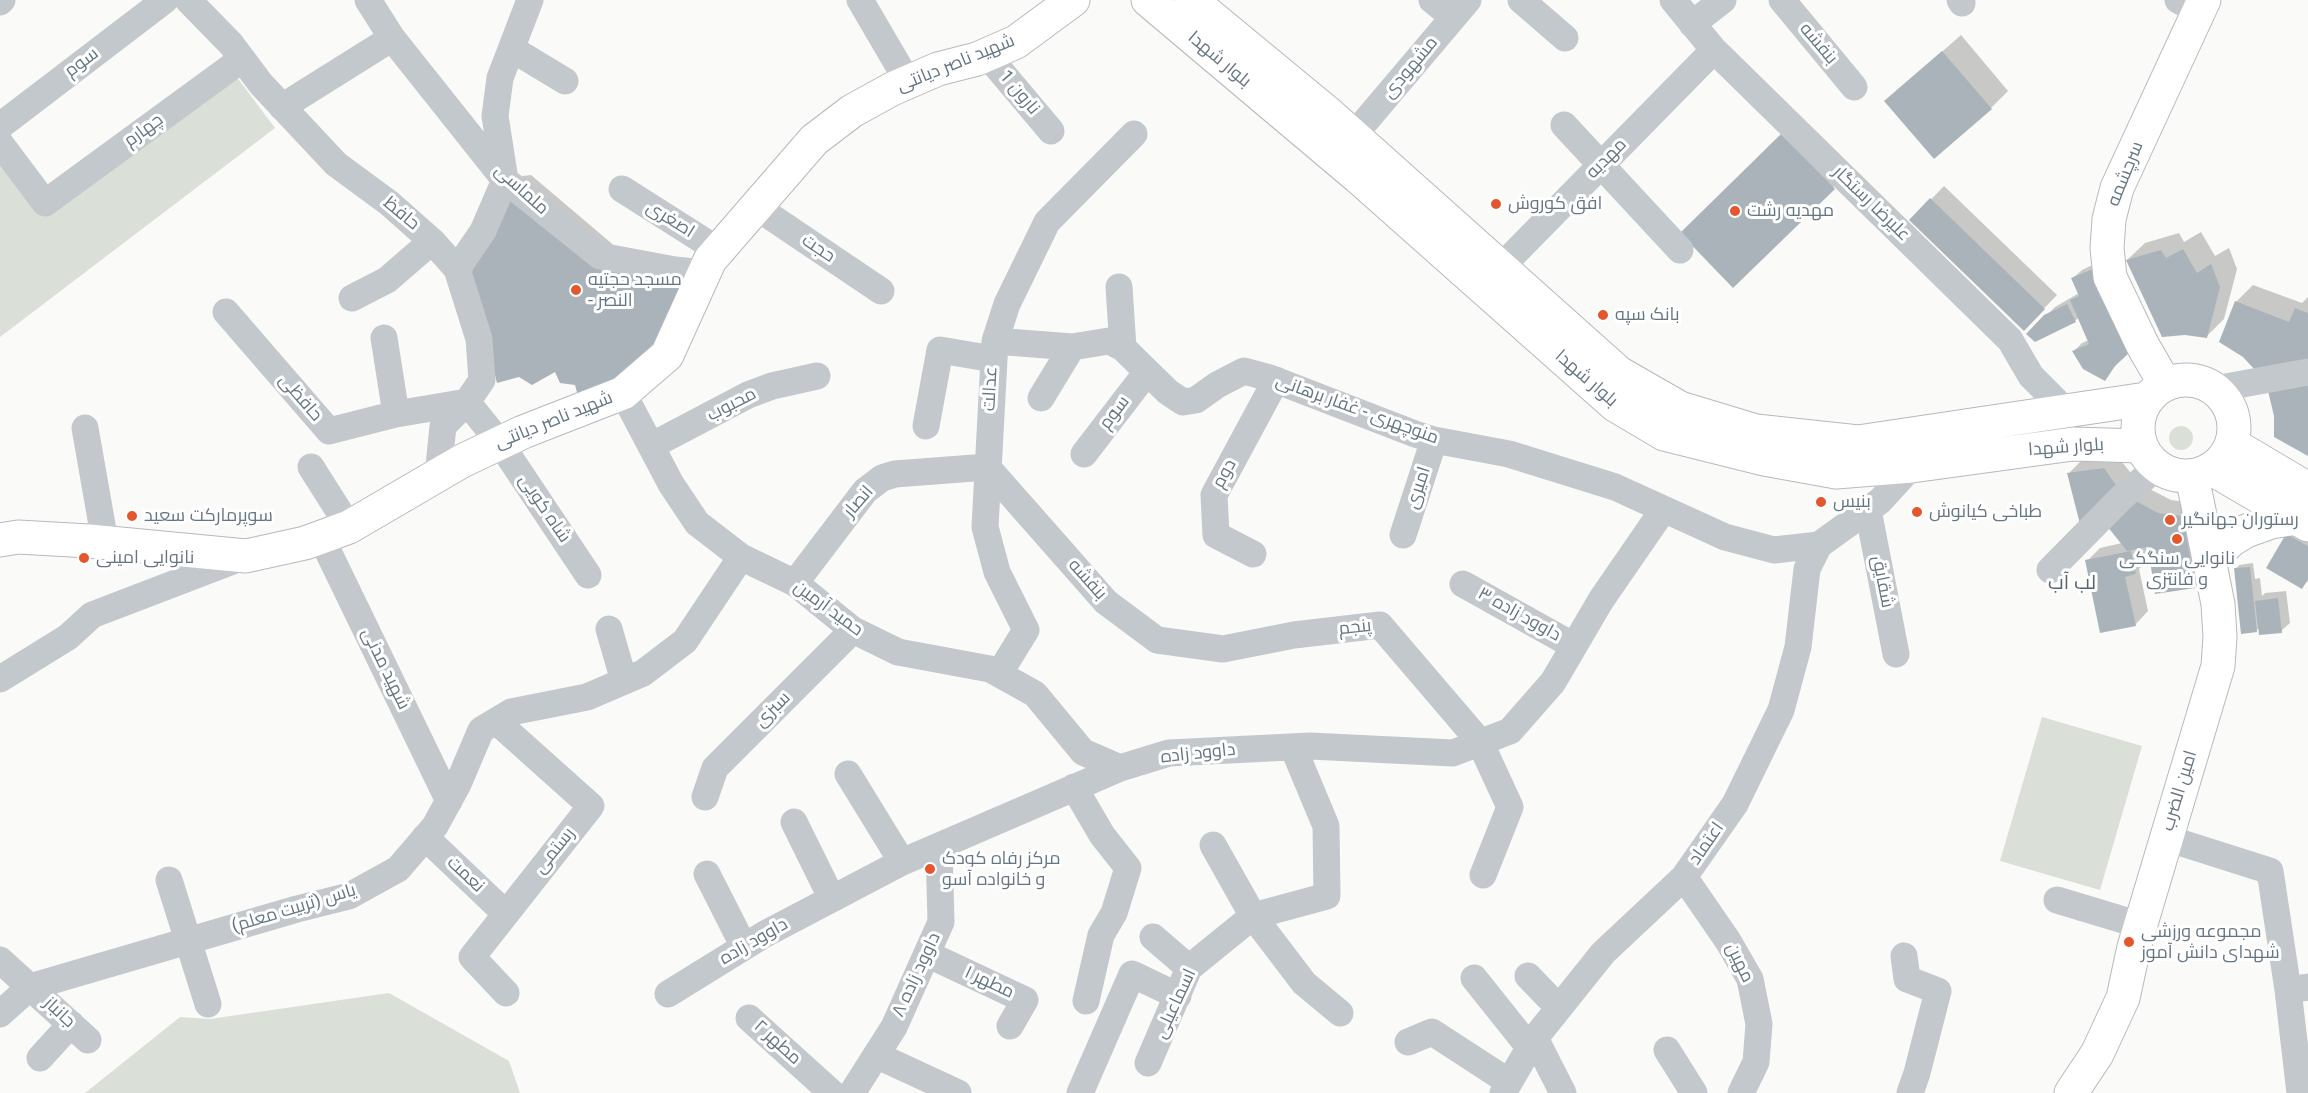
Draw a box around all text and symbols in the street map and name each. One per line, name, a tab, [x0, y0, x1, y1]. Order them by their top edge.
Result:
street label: بنفشه	[1794, 19, 1842, 69]
street label: بلوار شهدا	[1183, 27, 1255, 93]
street label: شهید ناصر دیانتی	[894, 31, 1018, 97]
street label: مشهودی	[1379, 33, 1443, 103]
street label: سوم	[61, 43, 103, 83]
street label: نارون 1	[994, 66, 1044, 120]
street label: چهارم	[120, 110, 168, 152]
street label: مهدیه	[1582, 134, 1632, 184]
street label: سرچشمه	[2103, 138, 2149, 210]
street label: ملماسی	[489, 160, 553, 220]
street label: علیرضا رستگار	[1828, 162, 1914, 246]
street label: حافظ	[379, 193, 423, 235]
place label: افق کوروش	[1508, 193, 1602, 215]
street label: اصغری	[642, 197, 698, 243]
marker: افق کوروش	[1489, 197, 1503, 211]
place label: مهدیه رشت	[1747, 200, 1834, 222]
marker: مهدیه رشت	[1728, 204, 1742, 218]
street label: حجت	[797, 230, 839, 268]
place label: مسجد حجتیه - النصر	[588, 269, 682, 312]
marker: مسجد حجتیه - النصر	[569, 283, 583, 297]
place label: بانک سپه	[1615, 304, 1680, 326]
marker: بانک سپه	[1596, 308, 1610, 322]
street label: بلوار شهدا	[1550, 346, 1622, 412]
street label: عدالت	[979, 366, 1003, 412]
street label: حافظی	[274, 370, 326, 426]
street label: منوچهری - غفار برهانی	[1273, 370, 1441, 450]
street label: محبوب	[704, 383, 760, 427]
street label: شهید ناصر دیانتی	[492, 388, 616, 454]
street label: سوم	[1095, 392, 1135, 434]
street label: بلوار شهدا	[2027, 435, 2105, 461]
street label: دوم	[1208, 456, 1242, 492]
street label: امیری	[1402, 464, 1436, 512]
street label: شاه کویی	[513, 471, 575, 547]
street label: انصار	[839, 482, 879, 522]
place label: بنیس	[1833, 491, 1871, 513]
marker: بنیس	[1814, 495, 1828, 509]
place label: طباخی کیانوش	[1929, 501, 2042, 523]
place label: سوپرمارکت سعید	[144, 505, 273, 527]
marker: طباخی کیانوش	[1910, 505, 1924, 519]
marker: سوپرمارکت سعید	[125, 509, 139, 523]
place label: رستوران جهانگیر	[2182, 509, 2299, 531]
marker: رستوران جهانگیر	[2163, 513, 2177, 527]
marker: نانوایی سنگکی و فانتزی	[2170, 532, 2184, 546]
place label: نانوایی امینی	[96, 547, 194, 569]
place label: نانوایی سنگکی و فانتزی	[2119, 548, 2235, 590]
marker: نانوایی امینی	[77, 551, 91, 565]
street label: شقایق	[1866, 554, 1898, 610]
street label: بنفشه	[1063, 555, 1111, 605]
district label: لب آب	[2048, 572, 2096, 596]
street label: حمید آرمین	[789, 577, 867, 641]
street label: داوود زاده ۳	[1474, 583, 1564, 647]
street label: پنجم	[1338, 616, 1372, 640]
street label: شهید مدنی	[356, 625, 414, 713]
street label: سبزی	[751, 688, 795, 732]
street label: داوود زاده	[1160, 739, 1236, 769]
street label: امین الضرب	[2158, 748, 2202, 834]
street label: اعتماد	[1685, 819, 1729, 869]
street label: رستمی	[530, 824, 580, 878]
place label: مرکز رفاه کودک و خانواده آسو	[942, 848, 1060, 890]
street label: نعمت	[442, 852, 488, 898]
marker: مرکز رفاه کودک و خانواده آسو	[923, 862, 937, 876]
street label: یاس (تربیت معلم)	[229, 880, 359, 938]
street label: داوود زاده	[716, 914, 792, 970]
place label: مجموعه ورزشی شهدای دانش آموز	[2141, 921, 2280, 964]
street label: داوود زاده ۸	[888, 929, 946, 1021]
marker: مجموعه ورزشی شهدای دانش آموز	[2122, 935, 2136, 949]
street label: مهین	[1720, 940, 1758, 986]
street label: مطهر ۱	[961, 962, 1017, 1004]
street label: اسماعیلی	[1150, 966, 1202, 1042]
street label: جانباز	[39, 993, 79, 1033]
street label: مطهر ۲	[749, 1016, 805, 1070]

